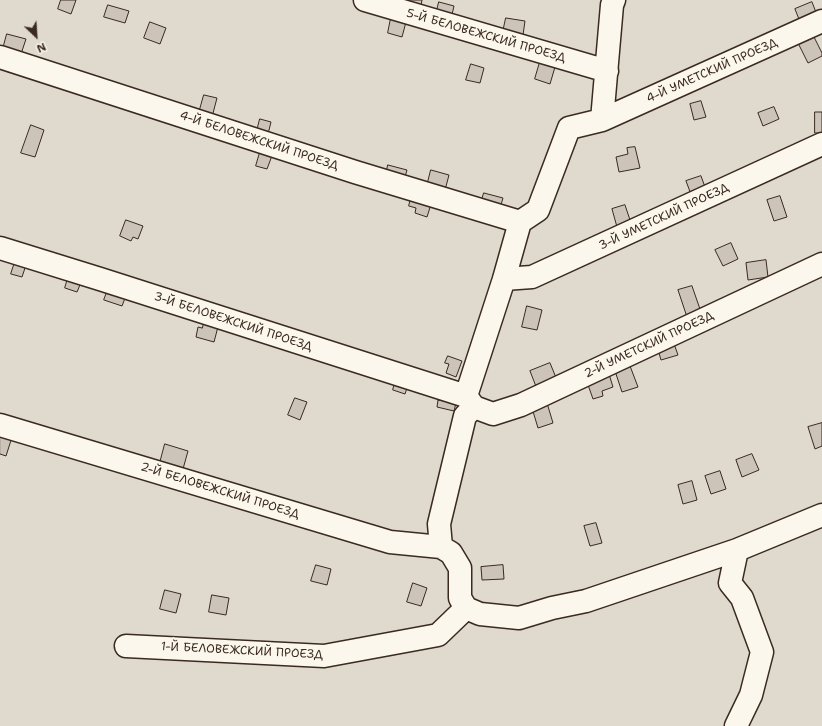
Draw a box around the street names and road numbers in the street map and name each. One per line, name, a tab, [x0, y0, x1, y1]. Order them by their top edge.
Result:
street label: 5-Й БЕЛОВЕЖСКИЙ ПРОЕЗД	[405, 6, 567, 66]
street label: 4-Й УМЕТСКИЙ ПРОЕЗД	[644, 36, 780, 106]
street label: 4-Й БЕЛОВЕЖСКИЙ ПРОЕЗД	[178, 109, 340, 173]
street label: 3-Й УМЕТСКИЙ ПРОЕЗД	[597, 181, 731, 253]
street label: 3-Й БЕЛОВЕЖСКИЙ ПРОЕЗД	[152, 290, 314, 354]
street label: 2-Й УМЕТСКИЙ ПРОЕЗД	[582, 309, 716, 381]
street label: 2-Й БЕЛОВЕЖСКИЙ ПРОЕЗД	[139, 460, 301, 522]
street label: 1-Й БЕЛОВЕЖСКИЙ ПРОЕЗД	[161, 640, 323, 662]

